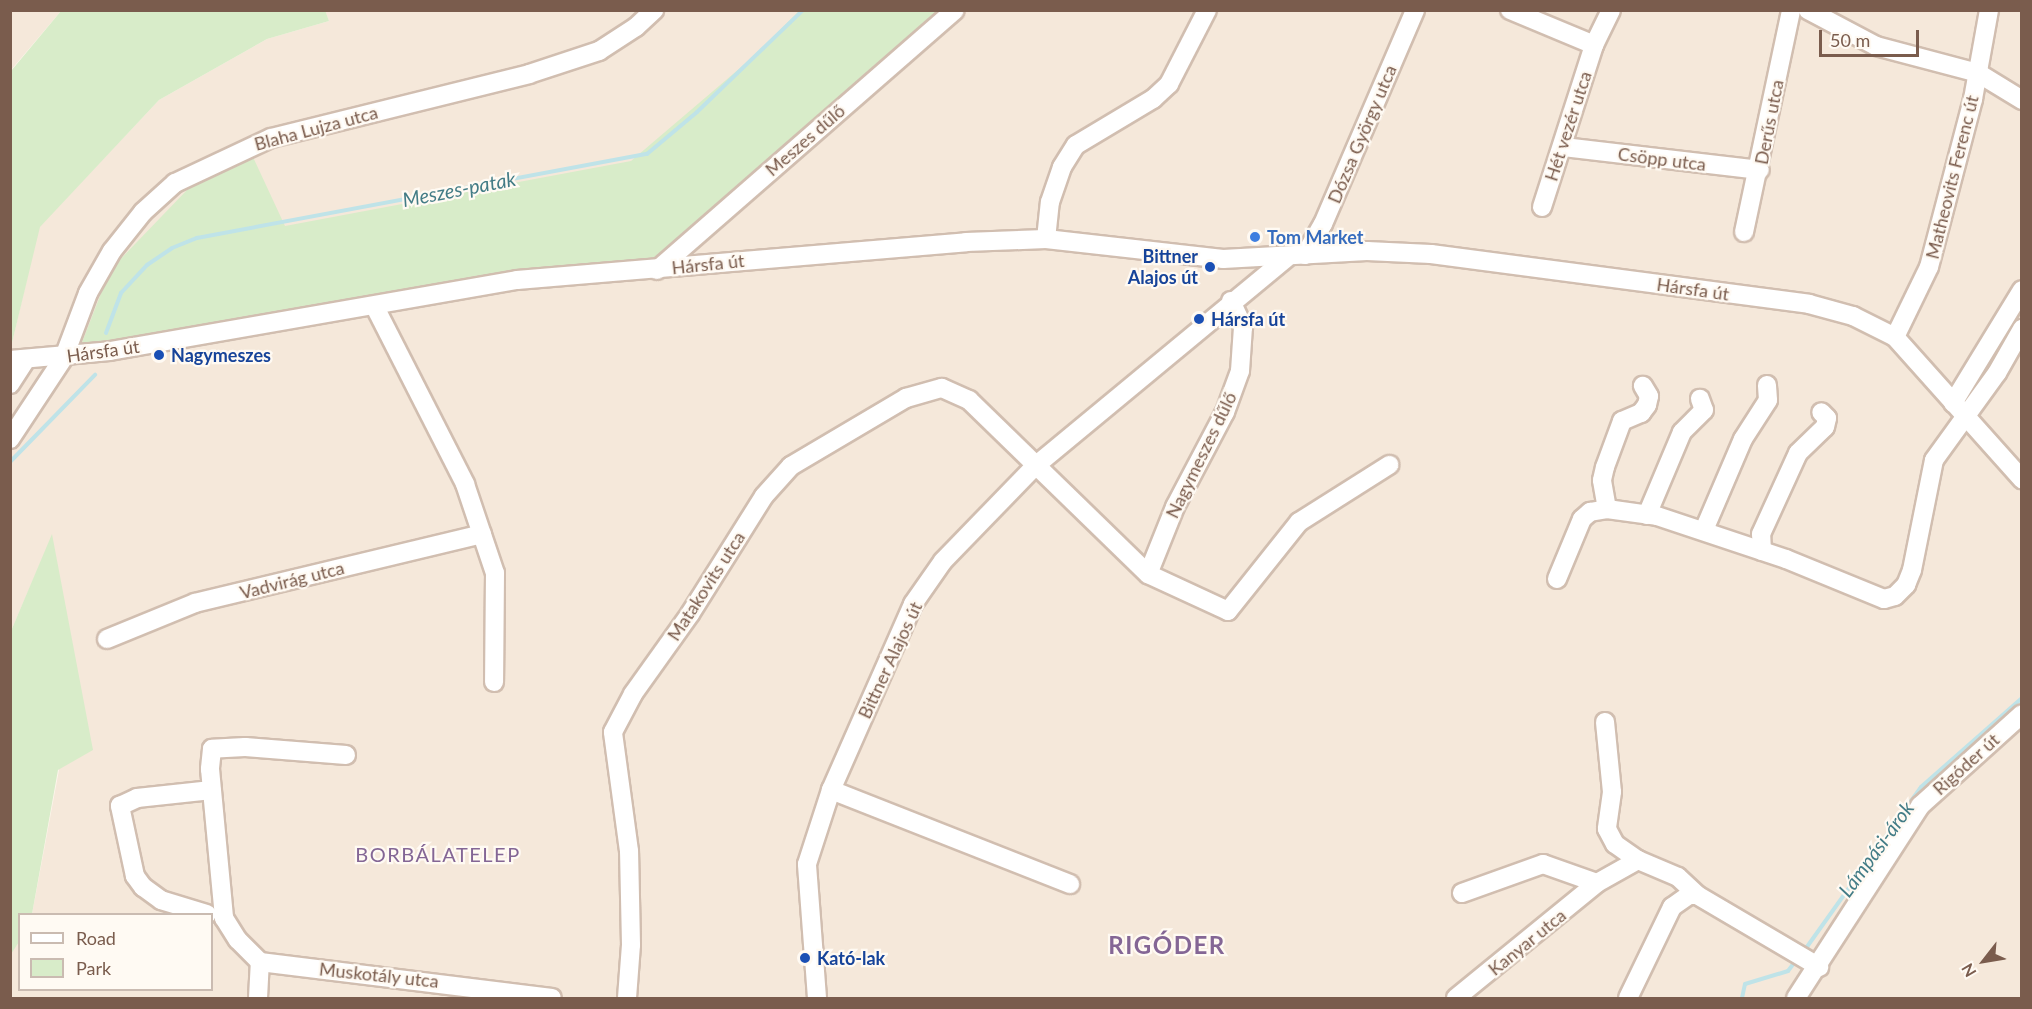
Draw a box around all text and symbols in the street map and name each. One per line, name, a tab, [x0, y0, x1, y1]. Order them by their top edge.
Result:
scale bar	[1822, 18, 1922, 56]
text: 50 m	[1830, 29, 1870, 51]
street label: Dózsa György utca	[1323, 61, 1401, 207]
street label: Hét vezér utca	[1540, 68, 1596, 184]
street label: Derűs utca	[1750, 78, 1788, 166]
street label: Matheovits Ferenc út	[1921, 93, 1983, 261]
street label: Meszes dűlő	[761, 100, 849, 180]
street label: Blaha Lujza utca	[252, 101, 380, 155]
street label: Csöpp utca	[1617, 143, 1707, 175]
water label: Meszes-patak	[400, 166, 518, 212]
place label: Tom Market	[1267, 226, 1363, 248]
marker: Tom Market	[1248, 230, 1262, 244]
place label: Bittner Alajos út	[1128, 246, 1198, 288]
street label: Hársfa út	[671, 249, 745, 279]
marker: Bittner Alajos út	[1203, 260, 1217, 274]
street label: Hársfa út	[1655, 273, 1731, 305]
place label: Hársfa út	[1211, 308, 1285, 330]
marker: Hársfa út	[1192, 312, 1206, 326]
street label: Hársfa út	[65, 335, 141, 367]
place label: Nagymeszes	[171, 344, 271, 366]
marker: Nagymeszes	[152, 348, 166, 362]
street label: Nagymeszes dűlő	[1161, 388, 1241, 522]
street label: Matakovits utca	[663, 527, 749, 645]
street label: Vadvirág utca	[238, 557, 346, 603]
street label: Bittner Alajos út	[853, 598, 927, 722]
street label: Rigóder út	[1928, 728, 2004, 800]
water label: Lámpási-árok	[1833, 797, 1919, 901]
district label: BORBÁLATELEP	[355, 842, 521, 866]
street label: Kanyar utca	[1484, 904, 1570, 980]
legend	[18, 913, 213, 991]
text: Road	[76, 927, 116, 949]
district label: RIGÓDER	[1108, 931, 1226, 959]
north arrow	[1954, 931, 2014, 991]
place label: Kató-lak	[817, 947, 885, 969]
marker: Kató-lak	[798, 951, 812, 965]
text: Park	[76, 957, 111, 979]
street label: Muskotály utca	[318, 958, 440, 992]
text: N	[1957, 960, 1979, 981]

